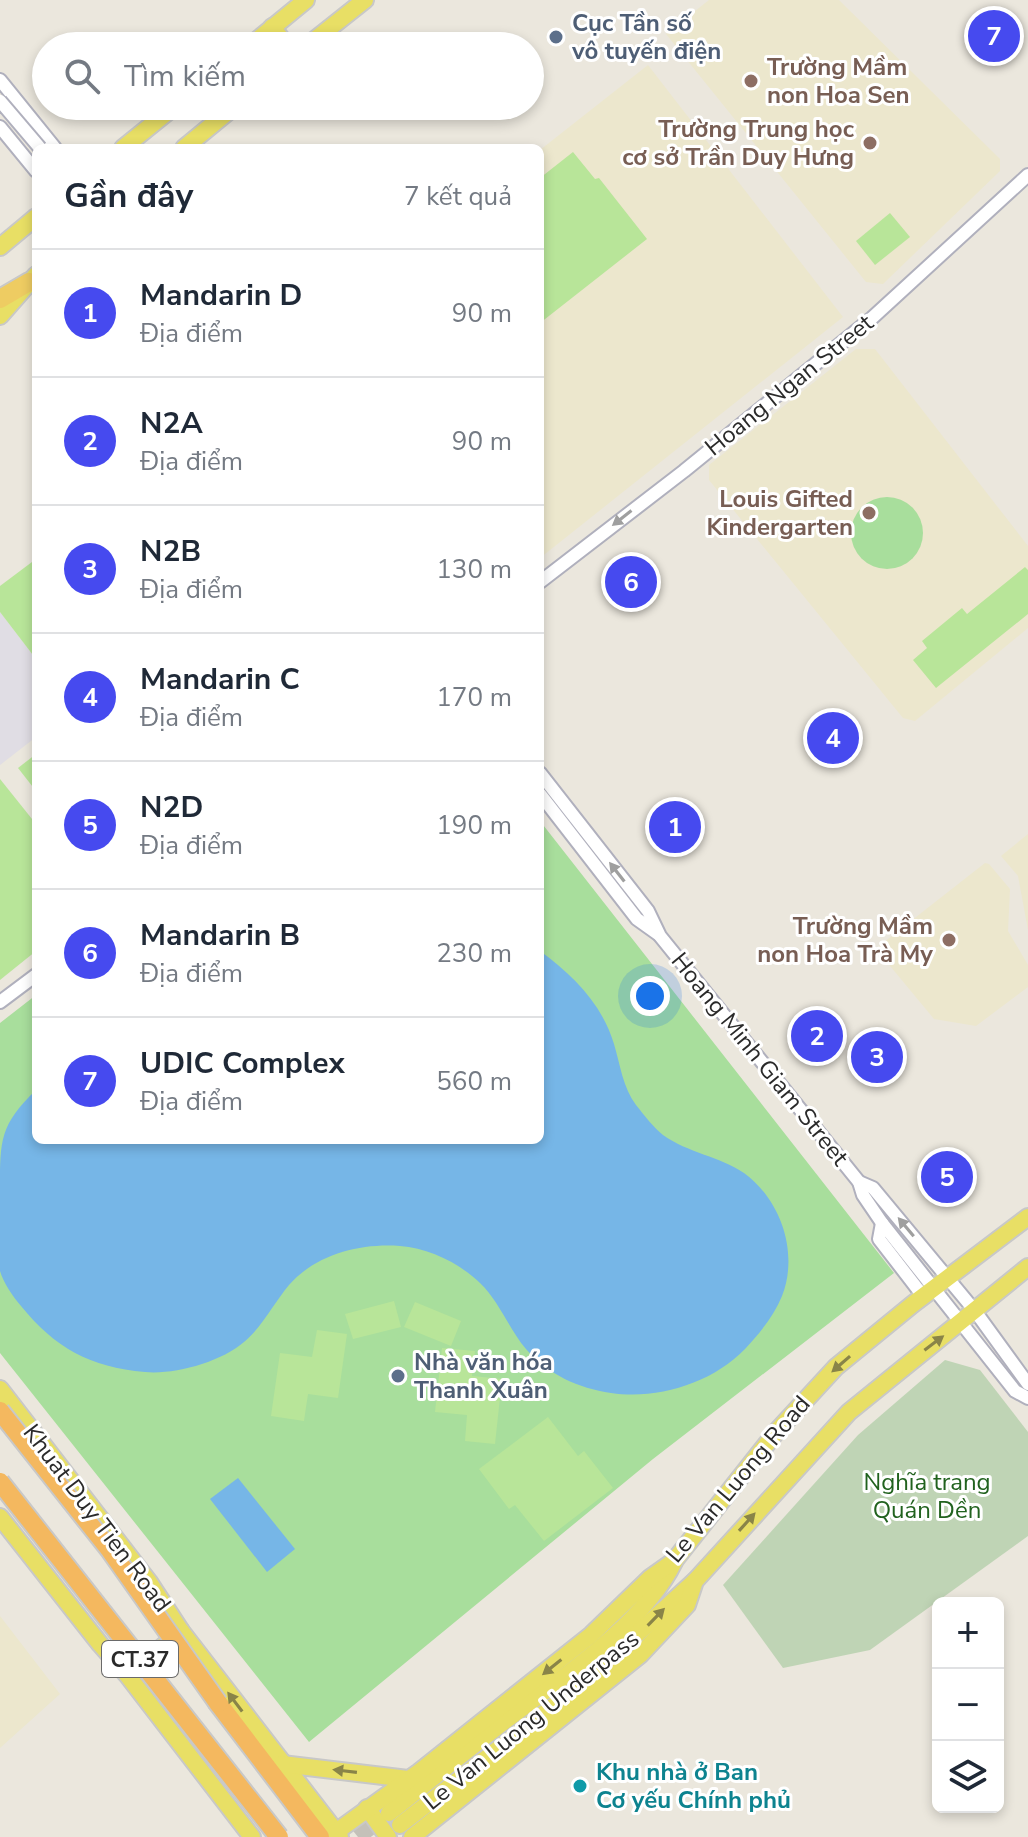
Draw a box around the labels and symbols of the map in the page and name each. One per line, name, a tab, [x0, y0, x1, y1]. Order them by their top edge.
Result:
pin: 7	[968, 6, 1020, 66]
place label: Cục Tần số vô tuyến điện	[571, 7, 721, 67]
marker: Cục Tần số vô tuyến điện	[547, 28, 565, 46]
place label: Trường Mầm non Hoa Sen	[767, 51, 910, 111]
marker: Trường Mầm non Hoa Sen	[742, 72, 760, 90]
place label: Trường Trung học cơ sở Trần Duy Hưng	[622, 113, 855, 173]
marker: Trường Trung học cơ sở Trần Duy Hưng	[861, 134, 879, 152]
street label: Hoang Ngan Street	[698, 307, 880, 463]
place label: Louis Gifted Kindergarten	[706, 483, 853, 543]
marker: Louis Gifted Kindergarten	[860, 504, 878, 522]
one-way arrow	[612, 510, 632, 526]
pin: 6	[605, 552, 657, 612]
pin: 4	[807, 708, 859, 768]
pin: 1	[649, 797, 701, 857]
one-way arrow	[610, 862, 626, 882]
place label: Trường Mầm non Hoa Trà My	[757, 910, 933, 970]
marker: Trường Mầm non Hoa Trà My	[940, 931, 958, 949]
street label: Hoang Minh Giam Street	[664, 946, 856, 1173]
your location	[630, 976, 670, 1016]
pin: 2	[791, 1006, 843, 1066]
pin: 3	[851, 1027, 903, 1087]
pin: 5	[921, 1147, 973, 1207]
one-way arrow	[898, 1217, 915, 1237]
one-way arrow	[924, 1335, 944, 1351]
place label: Nhà văn hóa Thanh Xuân	[414, 1346, 553, 1406]
one-way arrow	[832, 1355, 852, 1372]
marker: Nhà văn hóa Thanh Xuân	[389, 1367, 407, 1385]
street label: Le Van Luong Road	[659, 1389, 817, 1569]
street label: Khuat Duy Tien Road	[16, 1417, 178, 1619]
park label: Nghĩa trang Quán Dền	[863, 1466, 991, 1526]
one-way arrow	[737, 1513, 755, 1532]
one-way arrow	[646, 1608, 664, 1627]
street label: Le Van Luong Underpass	[416, 1623, 646, 1817]
road number: CT.37	[102, 1641, 178, 1677]
one-way arrow	[542, 1658, 562, 1675]
one-way arrow	[227, 1691, 243, 1712]
place label: Khu nhà ở Ban Cơ yếu Chính phủ	[596, 1756, 791, 1816]
one-way arrow	[332, 1765, 357, 1778]
marker: Khu nhà ở Ban Cơ yếu Chính phủ	[571, 1777, 589, 1795]

